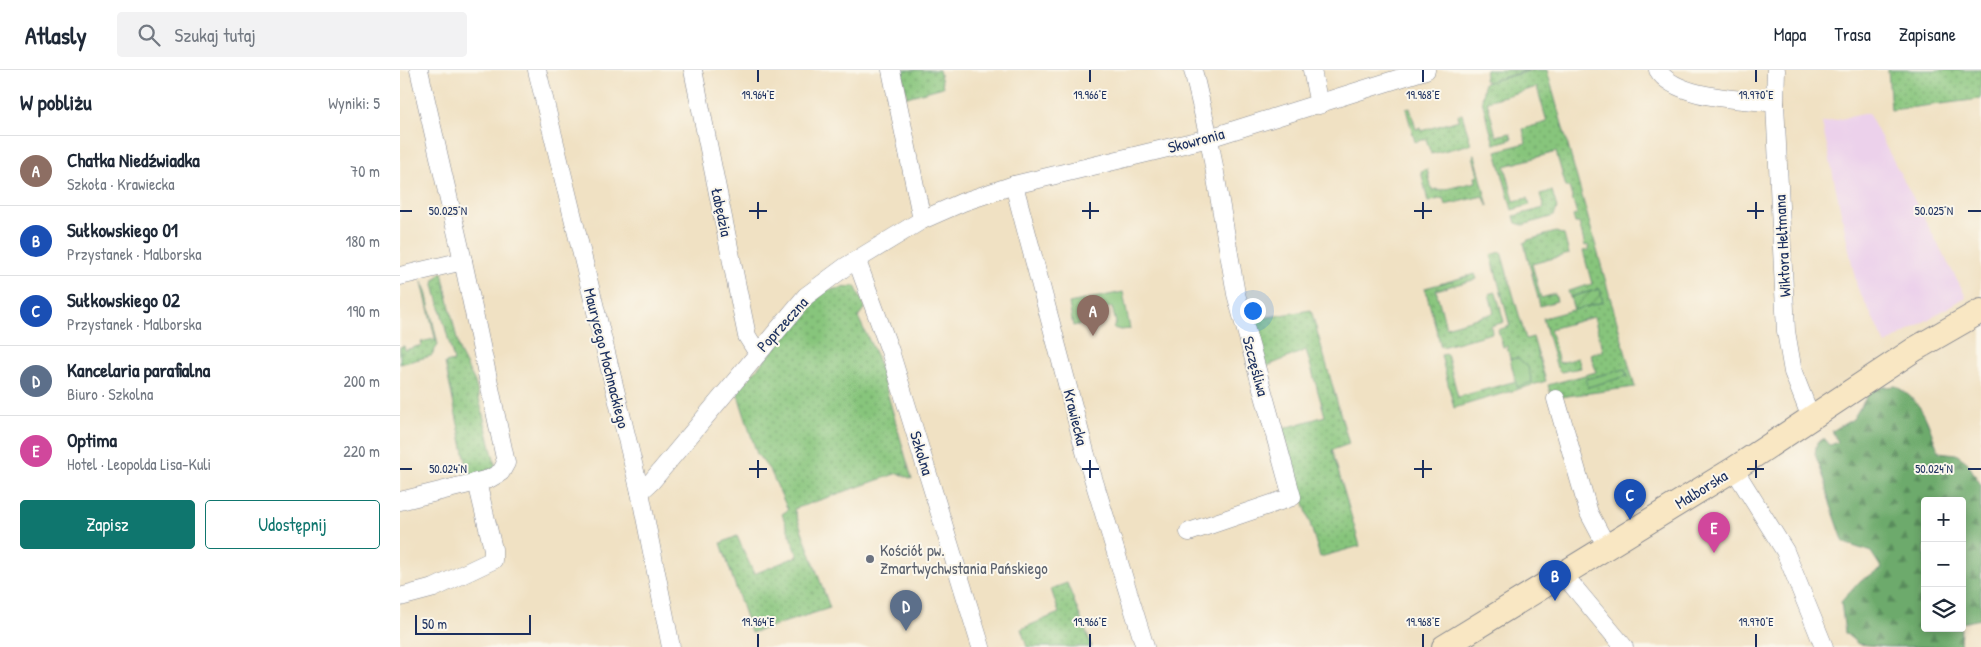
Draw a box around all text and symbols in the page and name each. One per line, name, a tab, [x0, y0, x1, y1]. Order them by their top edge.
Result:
search box	[117, 12, 467, 57]
text: Atlasly	[25, 19, 87, 51]
icon: search	[135, 21, 163, 49]
text: Szukaj tutaj	[175, 22, 256, 48]
text: Mapa	[1774, 22, 1806, 47]
text: Trasa	[1834, 22, 1871, 47]
text: Zapisane	[1899, 22, 1956, 47]
text: 19.964°E	[741, 86, 775, 103]
text: 19.966°E	[1073, 86, 1107, 103]
text: 19.968°E	[1406, 86, 1441, 103]
text: 19.970°E	[1738, 86, 1774, 103]
text: W pobliżu	[20, 88, 92, 117]
text: Wyniki: 5	[328, 92, 380, 114]
street label: Skowronia	[1165, 122, 1227, 158]
text: Chatka Niedźwiadka	[67, 147, 200, 173]
text: A	[32, 160, 40, 182]
text: 70 m	[350, 160, 380, 182]
text: Szkoła · Krawiecka	[67, 173, 174, 195]
street label: Łabędzia	[706, 186, 738, 238]
street label: Wiktora Heltmana	[1768, 194, 1796, 298]
text: 50.025°N	[429, 202, 467, 219]
text: 50.025°N	[1915, 202, 1953, 219]
text: Sułkowskiego 01	[67, 217, 178, 243]
text: B	[32, 230, 40, 252]
text: 180 m	[346, 230, 380, 252]
text: Przystanek · Malborska	[67, 243, 202, 265]
street label: Maurycego Mochnackiego	[579, 286, 635, 431]
text: Sułkowskiego 02	[67, 287, 180, 313]
street label: Poprzeczna	[751, 292, 813, 356]
pin: A	[1077, 295, 1109, 336]
your location	[1240, 298, 1266, 324]
text: C	[32, 300, 40, 322]
text: 190 m	[347, 300, 380, 322]
text: Przystanek · Malborska	[67, 313, 202, 335]
street label: Szczęśliwa	[1237, 334, 1275, 398]
text: Kancelaria parafialna	[67, 357, 210, 383]
text: D	[32, 370, 40, 392]
text: 200 m	[344, 370, 380, 392]
text: Biuro · Szkolna	[67, 383, 153, 405]
street label: Krawiecka	[1058, 387, 1094, 447]
text: Optima	[67, 427, 117, 453]
street label: Szkolna	[905, 428, 939, 478]
text: E	[32, 440, 40, 462]
text: 220 m	[343, 440, 380, 462]
text: Hotel · Leopolda Lisa-Kuli	[67, 453, 211, 475]
text: 50.024°N	[429, 460, 467, 477]
text: 50.024°N	[1915, 460, 1953, 477]
street label: Malborska	[1670, 464, 1732, 514]
pin: C	[1614, 479, 1646, 520]
map controls	[1921, 497, 1966, 632]
button: +	[1921, 497, 1966, 542]
button: Zapisz	[20, 500, 195, 549]
button: Udostępnij	[205, 500, 380, 549]
pin: E	[1698, 512, 1730, 553]
place label: Kościół pw. Zmartwychwstania Pańskiego	[880, 539, 1048, 579]
button: −	[1921, 542, 1966, 587]
marker: Kościół pw. Zmartwychwstania Pańskiego	[864, 553, 876, 565]
pin: B	[1539, 560, 1571, 601]
button: layers	[1921, 587, 1966, 632]
pin: D	[890, 590, 922, 631]
scale bar	[415, 612, 531, 635]
text: 19.964°E	[741, 613, 775, 630]
text: 19.966°E	[1073, 613, 1107, 630]
text: 19.968°E	[1406, 613, 1441, 630]
text: 19.970°E	[1738, 613, 1774, 630]
text: 50 m	[422, 614, 447, 633]

